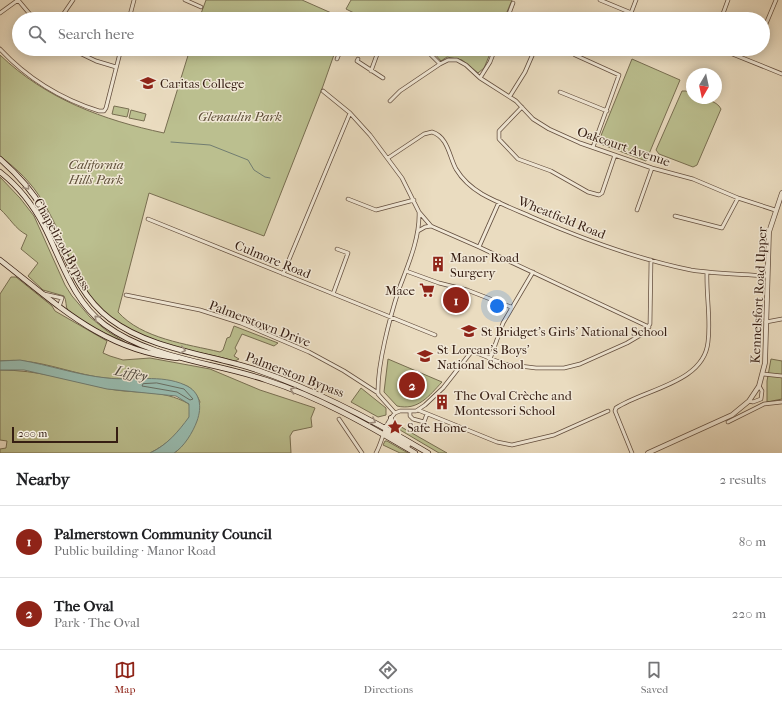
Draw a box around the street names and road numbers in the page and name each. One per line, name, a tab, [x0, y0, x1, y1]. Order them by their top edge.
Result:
street label: Oakcourt Avenue	[575, 124, 673, 170]
street label: Wheatfield Road	[515, 193, 609, 242]
street label: Chapelizod Bypass	[31, 195, 94, 293]
street label: Kennelsfort Road Upper	[747, 226, 770, 364]
street label: Culmore Road	[233, 237, 314, 282]
street label: Palmerstown Drive	[207, 297, 313, 350]
street label: Palmerston Bypass	[243, 349, 346, 400]

